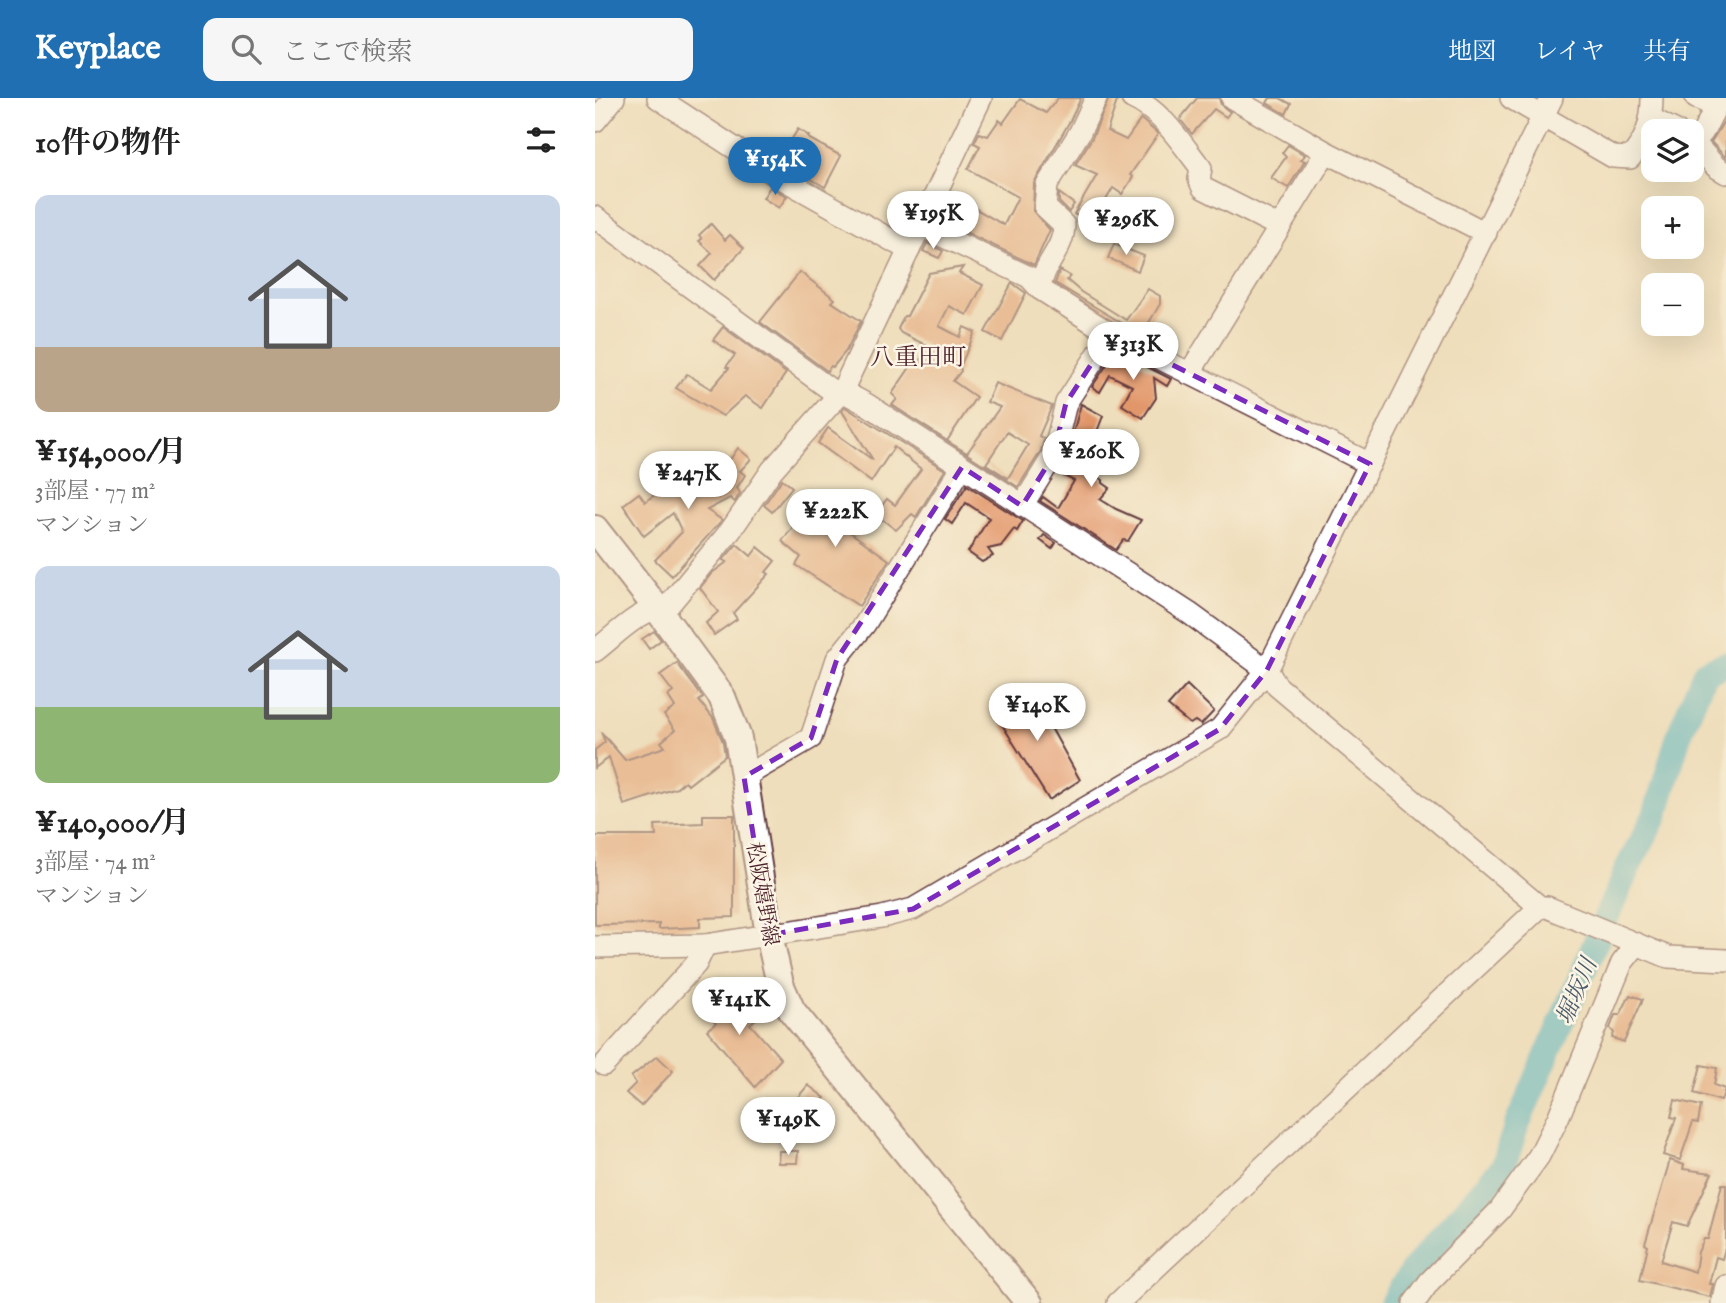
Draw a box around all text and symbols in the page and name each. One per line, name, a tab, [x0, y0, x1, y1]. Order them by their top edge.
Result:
search box	[203, 18, 693, 81]
text: Keyplace	[35, 28, 161, 70]
icon: search	[227, 30, 265, 68]
text: ここで検索	[283, 36, 413, 69]
text: 地図	[1448, 37, 1496, 68]
text: レイヤ	[1534, 37, 1605, 68]
text: 共有	[1643, 37, 1691, 68]
map controls	[1641, 119, 1704, 336]
button: layers	[1641, 119, 1704, 182]
icon: filters	[522, 121, 560, 159]
text: 10件の物件	[35, 125, 181, 163]
pin: ¥154K	[726, 138, 824, 197]
text: ¥154K	[744, 145, 806, 174]
pin: ¥195K	[884, 192, 982, 251]
button: +	[1641, 196, 1704, 259]
pin: ¥296K	[1077, 198, 1175, 257]
text: ¥195K	[903, 199, 963, 228]
text: ¥296K	[1094, 205, 1158, 234]
icon: home	[235, 241, 361, 367]
button: −	[1641, 273, 1704, 336]
pin: ¥313K	[1084, 322, 1182, 382]
text: ¥313K	[1103, 330, 1163, 359]
district label: 八重田町	[870, 343, 966, 374]
pin: ¥260K	[1042, 430, 1140, 489]
text: ¥154,000/月	[35, 434, 187, 472]
text: ¥260K	[1058, 437, 1124, 466]
pin: ¥247K	[639, 452, 737, 511]
text: ¥247K	[655, 459, 721, 488]
text: 3部屋 · 77 m²	[35, 477, 155, 506]
pin: ¥222K	[786, 490, 884, 549]
text: ¥222K	[802, 497, 868, 526]
text: マンション	[35, 511, 149, 540]
icon: home	[235, 612, 361, 738]
pin: ¥140K	[988, 684, 1086, 743]
text: ¥140K	[1005, 691, 1069, 720]
text: ¥140,000/月	[35, 805, 190, 843]
street label: 松阪嬉野線	[739, 840, 784, 948]
text: 3部屋 · 74 m²	[35, 848, 156, 877]
text: マンション	[35, 882, 149, 911]
water label: 堀坂川	[1551, 951, 1605, 1029]
pin: ¥141K	[690, 978, 788, 1037]
text: ¥141K	[708, 985, 770, 1014]
pin: ¥149K	[739, 1098, 837, 1157]
text: ¥149K	[756, 1105, 820, 1134]

